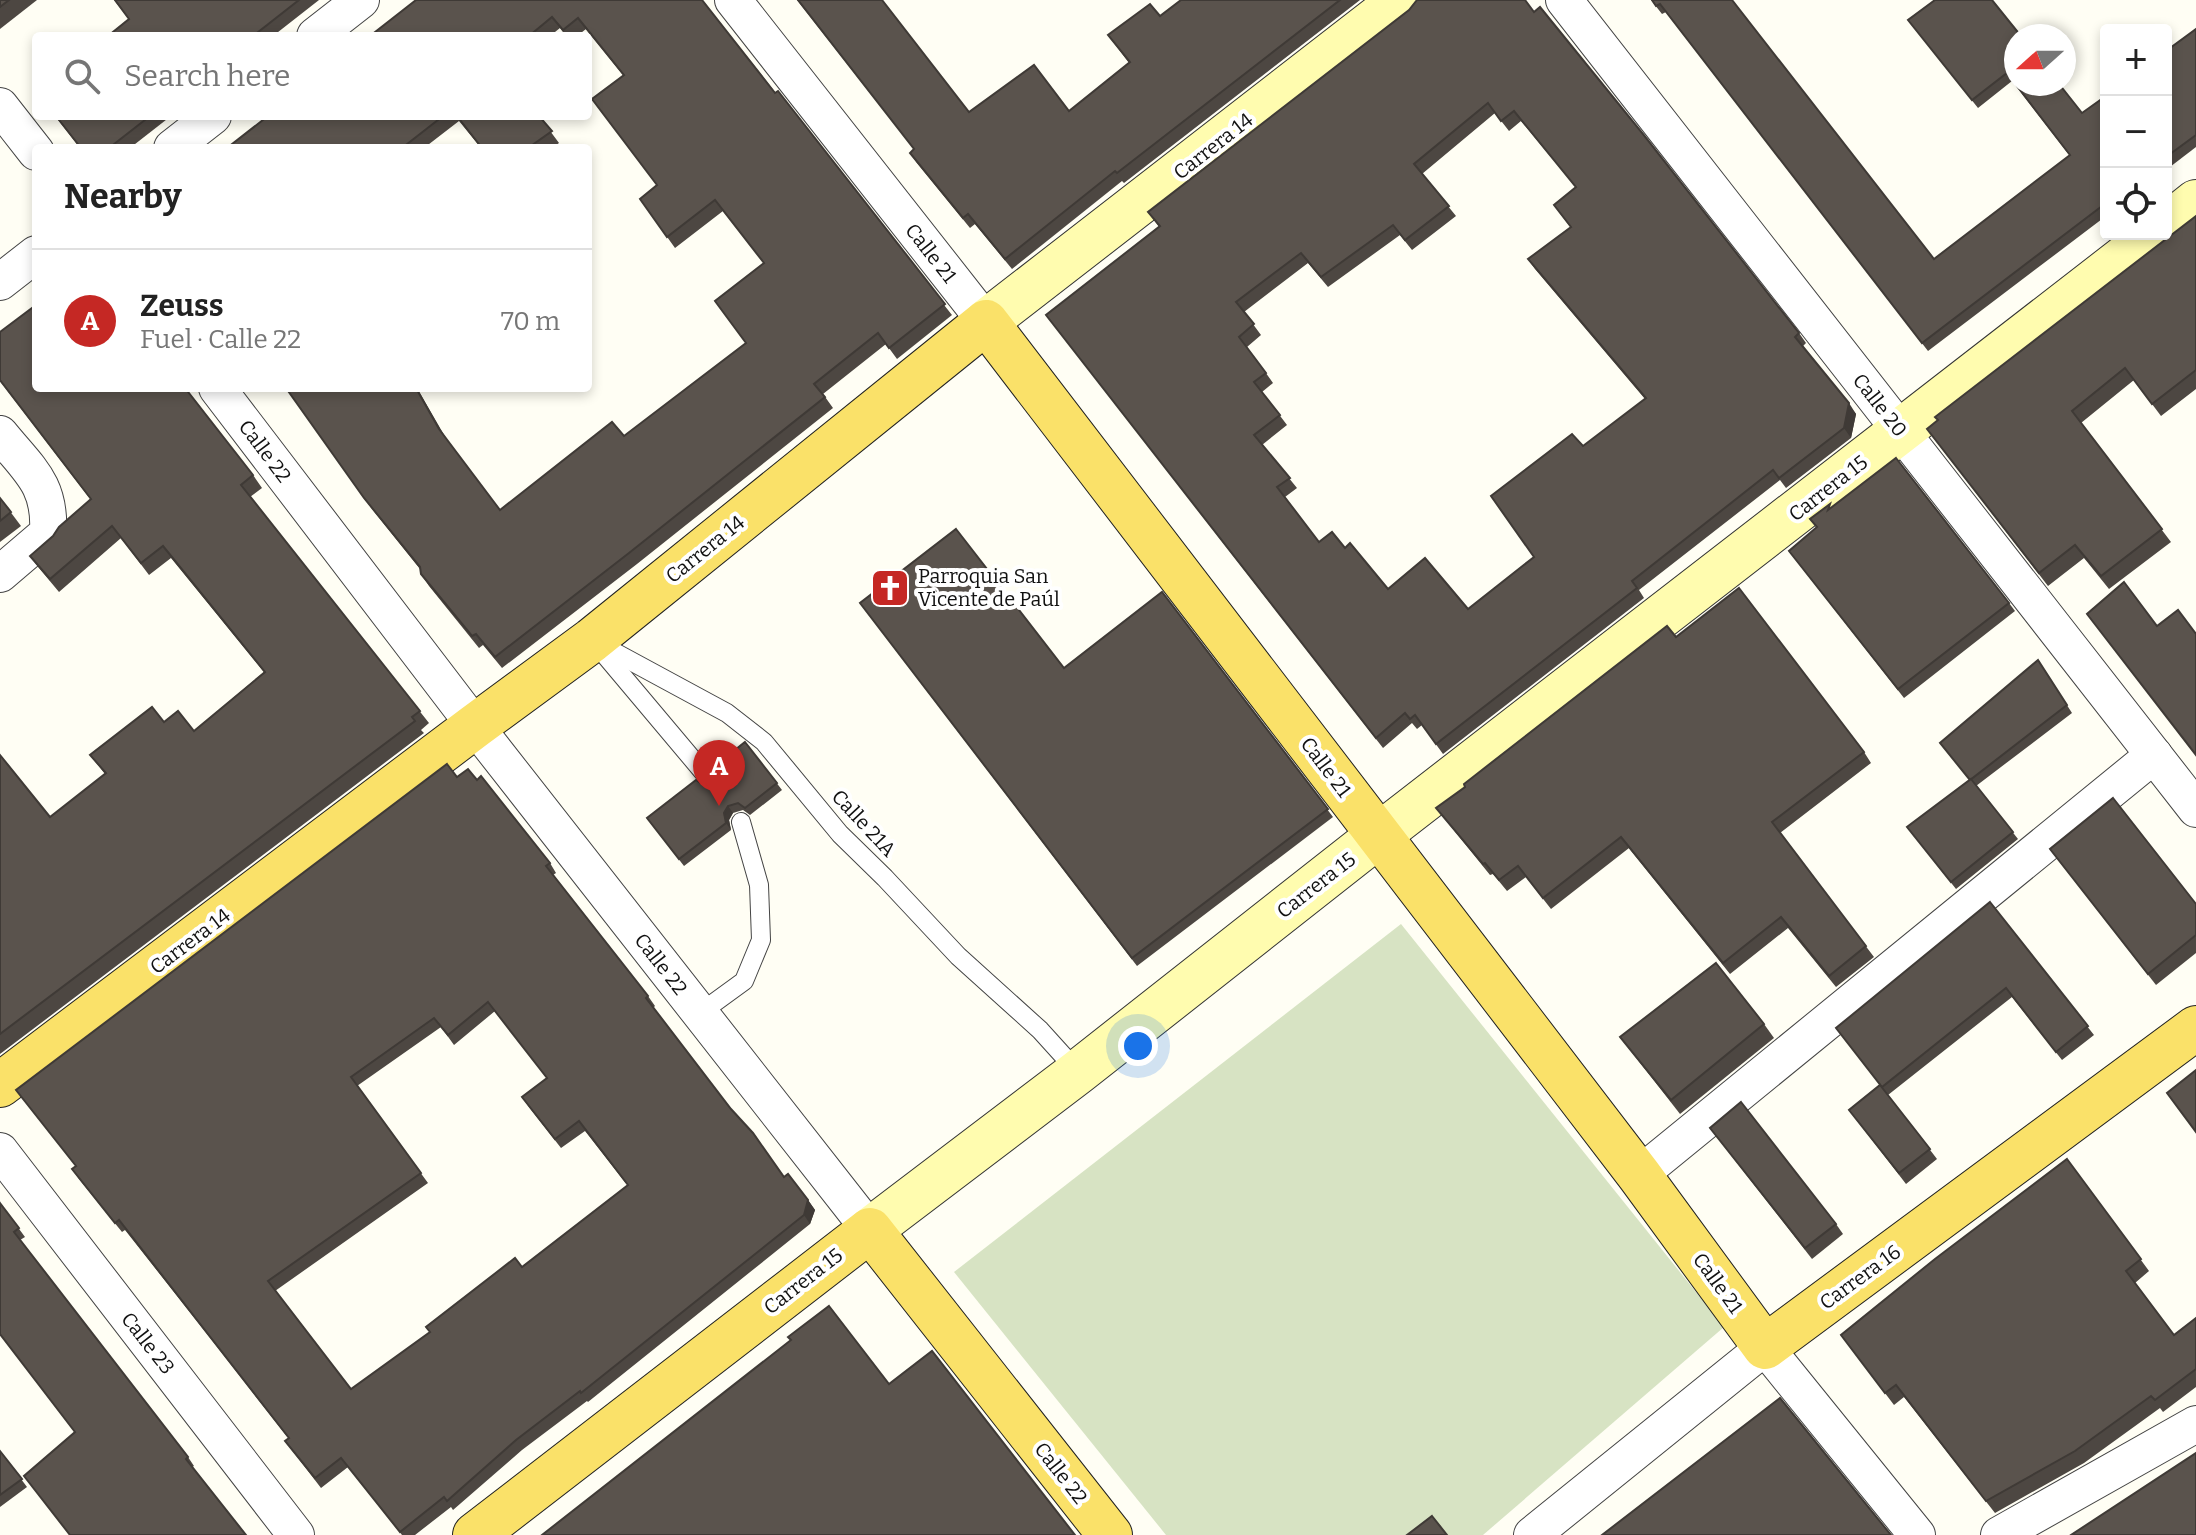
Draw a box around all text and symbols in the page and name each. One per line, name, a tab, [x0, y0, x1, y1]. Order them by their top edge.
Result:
north arrow	[2004, 24, 2076, 96]
map controls	[2100, 24, 2172, 240]
button: +	[2100, 24, 2172, 96]
search box	[32, 32, 592, 120]
icon: search	[60, 54, 104, 98]
text: Search here	[124, 58, 291, 94]
button: −	[2100, 96, 2172, 168]
street label: Carrera 14	[1168, 107, 1258, 184]
button: locate	[2100, 168, 2172, 240]
text: Nearby	[64, 176, 182, 217]
street label: Calle 21	[900, 218, 962, 288]
text: Zeuss	[140, 288, 224, 324]
text: A	[81, 306, 99, 337]
text: 70 m	[501, 306, 560, 337]
text: Fuel · Calle 22	[140, 324, 301, 355]
street label: Calle 20	[1848, 369, 1912, 441]
street label: Calle 22	[234, 415, 296, 487]
street label: Carrera 15	[1784, 450, 1872, 526]
street label: Carrera 14	[661, 510, 749, 588]
place label: Parroquia San Vicente de Paúl	[918, 564, 1060, 611]
church icon: Parroquia San Vicente de Paúl	[869, 567, 911, 609]
street label: Calle 21	[1296, 732, 1356, 802]
pin: A	[693, 740, 745, 806]
street label: Calle 21A	[827, 784, 902, 862]
street label: Carrera 15	[1272, 847, 1360, 923]
street label: Carrera 14	[145, 903, 235, 979]
street label: Calle 22	[629, 928, 693, 1000]
your location	[1118, 1026, 1158, 1066]
street label: Carrera 16	[1815, 1240, 1905, 1314]
street label: Carrera 15	[759, 1243, 847, 1319]
street label: Calle 21	[1688, 1248, 1748, 1318]
street label: Calle 23	[116, 1307, 180, 1379]
street label: Calle 22	[1029, 1437, 1093, 1509]

